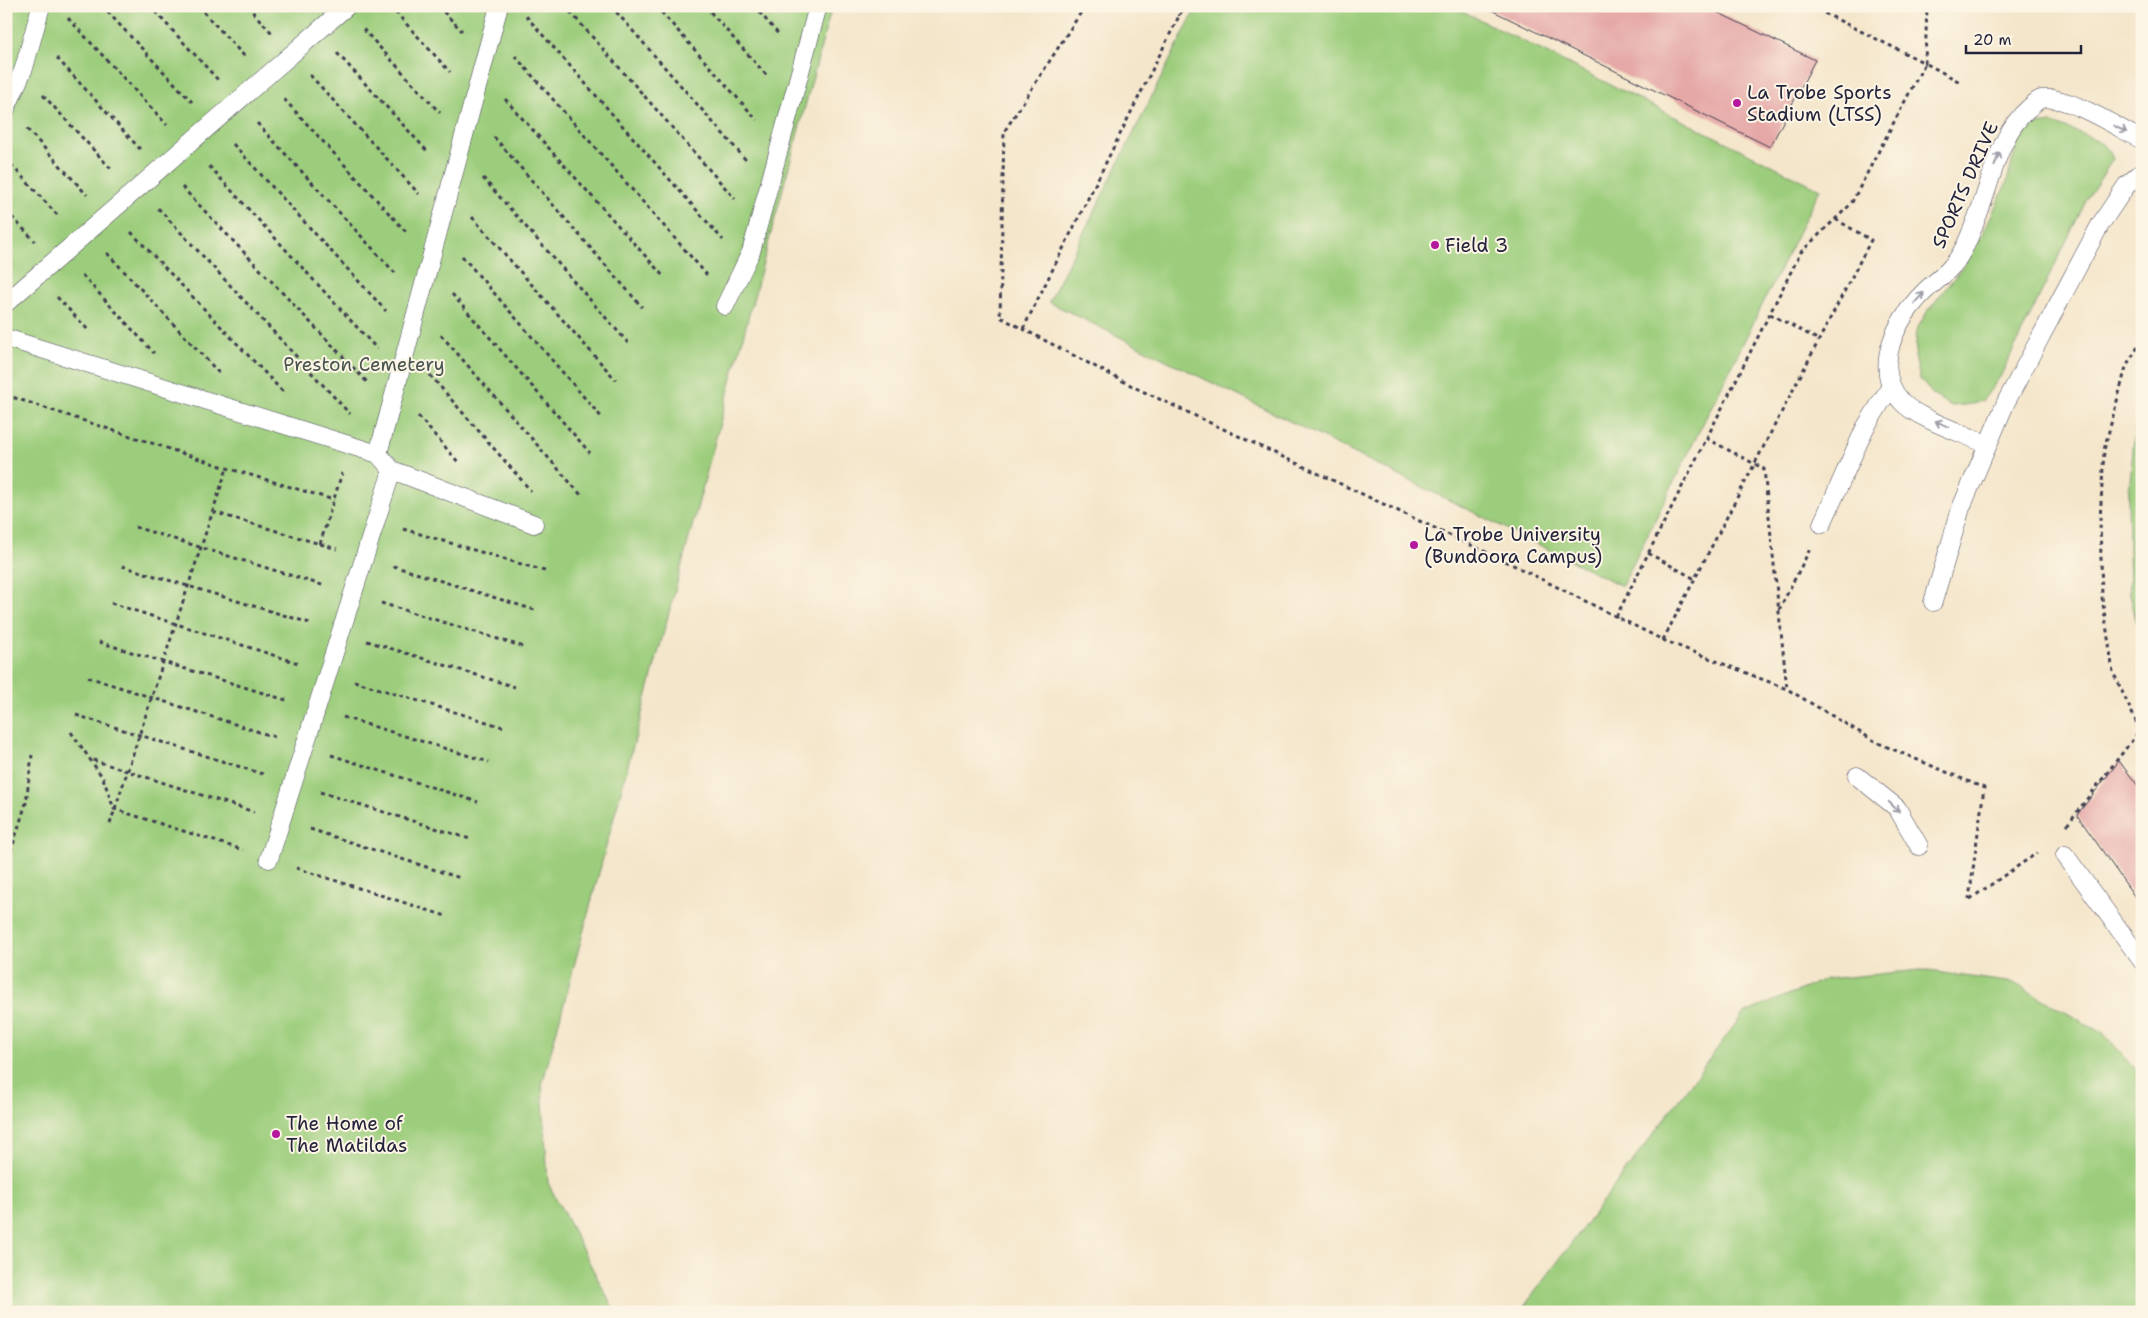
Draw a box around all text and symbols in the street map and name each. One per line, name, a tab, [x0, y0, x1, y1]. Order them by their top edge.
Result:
scale bar	[1966, 22, 2080, 54]
text: 20 m	[1973, 30, 2012, 50]
place label: La Trobe Sports Stadium (LTSS)	[1747, 80, 1892, 127]
marker: La Trobe Sports Stadium (LTSS)	[1731, 97, 1743, 109]
street label: SPORTS DRIVE	[1926, 118, 2004, 252]
one-way arrow	[2112, 125, 2127, 134]
one-way arrow	[1993, 152, 2002, 168]
place label: Field 3	[1445, 233, 1508, 258]
marker: Field 3	[1429, 239, 1441, 251]
one-way arrow	[1913, 292, 1924, 305]
park label: Preston Cemetery	[283, 352, 445, 377]
one-way arrow	[1935, 419, 1950, 429]
place label: La Trobe University (Bundoora Campus)	[1424, 522, 1602, 569]
marker: La Trobe University (Bundoora Campus)	[1408, 539, 1420, 551]
one-way arrow	[1887, 801, 1900, 813]
place label: The Home of The Matildas	[286, 1111, 407, 1158]
marker: The Home of The Matildas	[270, 1128, 282, 1140]

